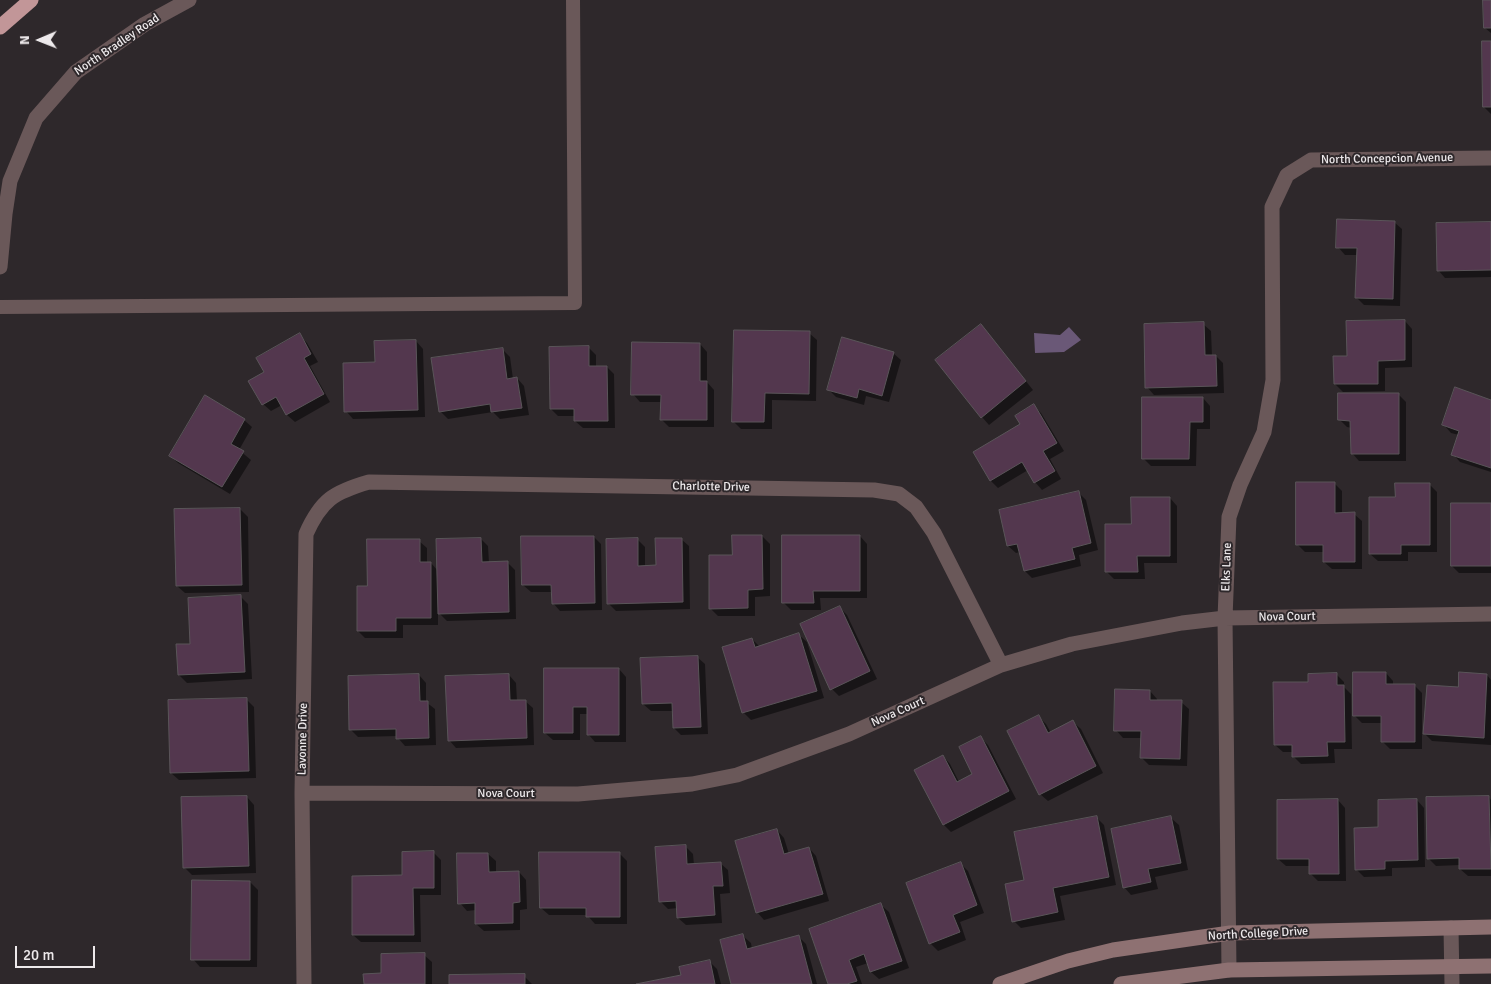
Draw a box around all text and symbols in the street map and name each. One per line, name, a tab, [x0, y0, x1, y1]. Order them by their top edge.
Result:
street label: North Bradley Road	[72, 11, 162, 79]
north arrow	[15, 15, 65, 65]
text: N	[16, 35, 33, 45]
street label: North Concepcion Avenue	[1321, 151, 1453, 167]
street label: Charlotte Drive	[672, 479, 750, 495]
street label: Elks Lane	[1219, 542, 1235, 592]
street label: Nova Court	[1258, 609, 1316, 625]
street label: Nova Court	[869, 694, 927, 730]
street label: Lavonne Drive	[295, 703, 311, 775]
street label: Nova Court	[477, 787, 535, 801]
street label: North College Drive	[1207, 924, 1309, 944]
scale bar	[18, 936, 98, 968]
text: 20 m	[23, 946, 54, 964]

